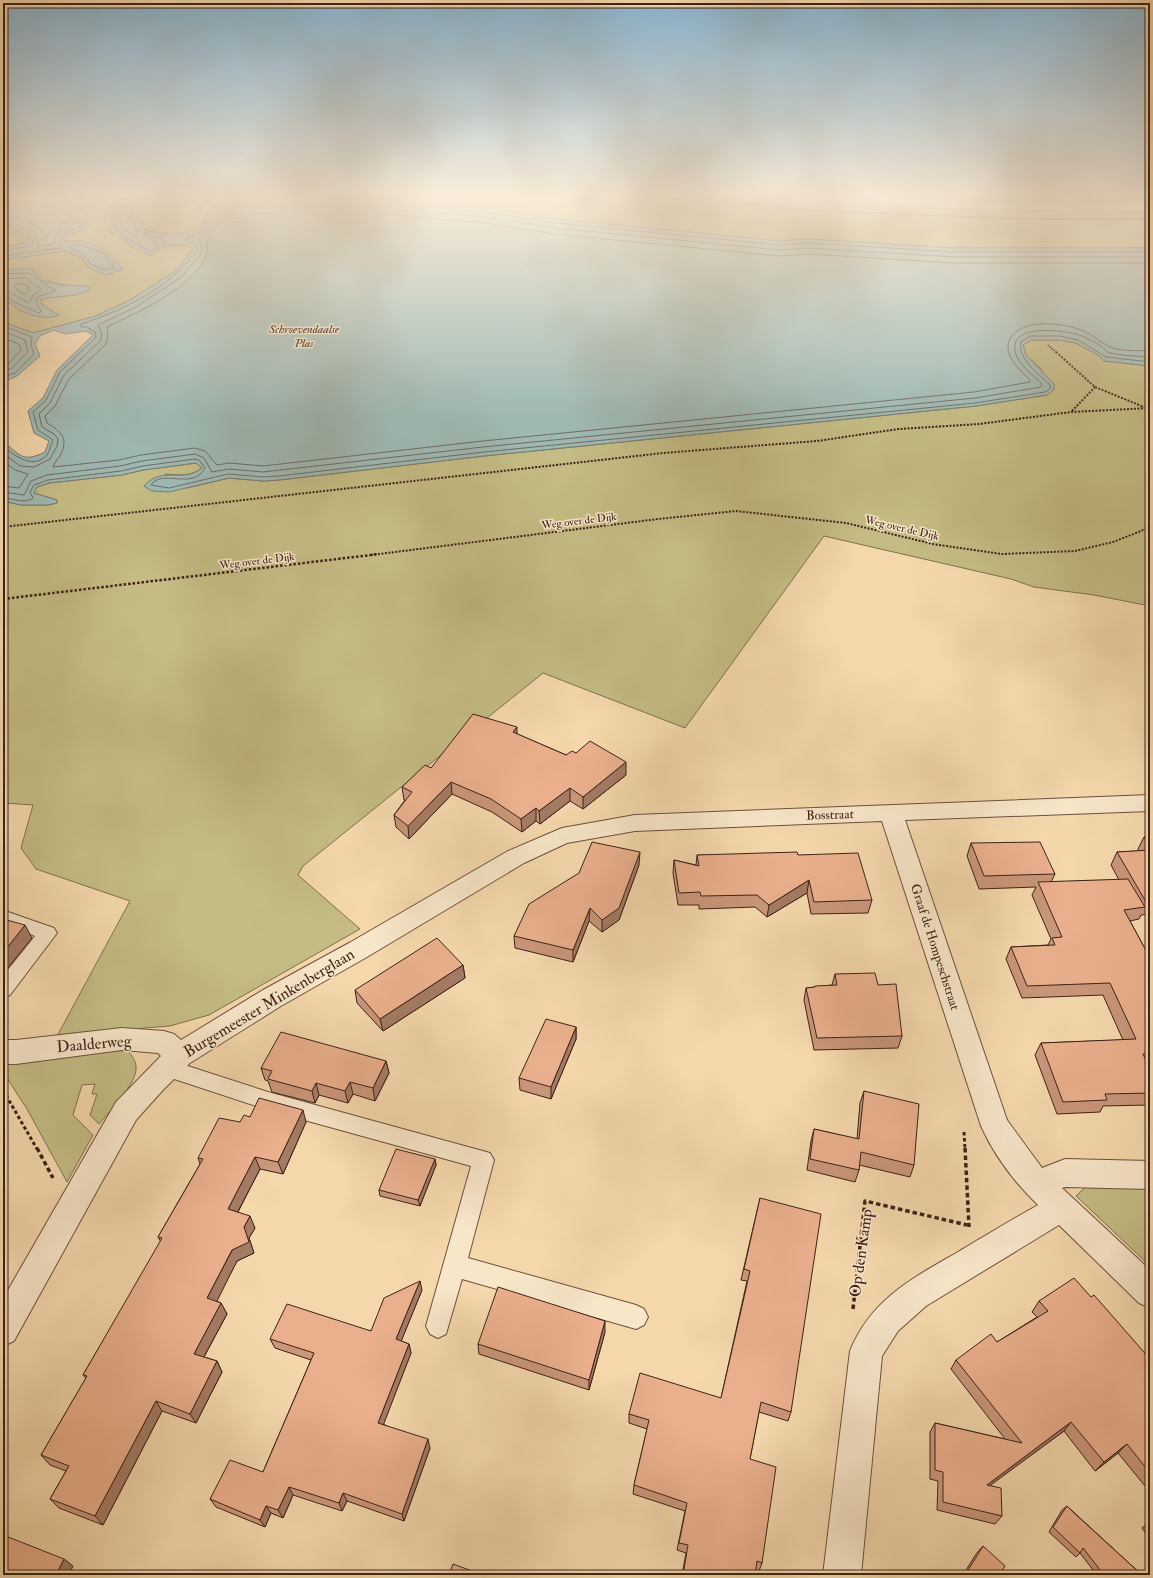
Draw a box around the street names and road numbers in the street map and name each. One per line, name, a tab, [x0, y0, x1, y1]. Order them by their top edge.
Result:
street label: Weg over de Dijk	[540, 510, 618, 533]
street label: Weg over de Dijk	[863, 513, 941, 544]
street label: Weg over de Dijk	[218, 550, 296, 573]
street label: Bosstraat	[806, 806, 854, 824]
street label: Graaf de Hompeschstraat	[906, 882, 963, 1012]
street label: Burgemeester Minkenberglaan	[180, 944, 358, 1062]
street label: Daalderweg	[56, 1031, 133, 1057]
street label: Op den Kamp	[845, 1208, 878, 1299]

